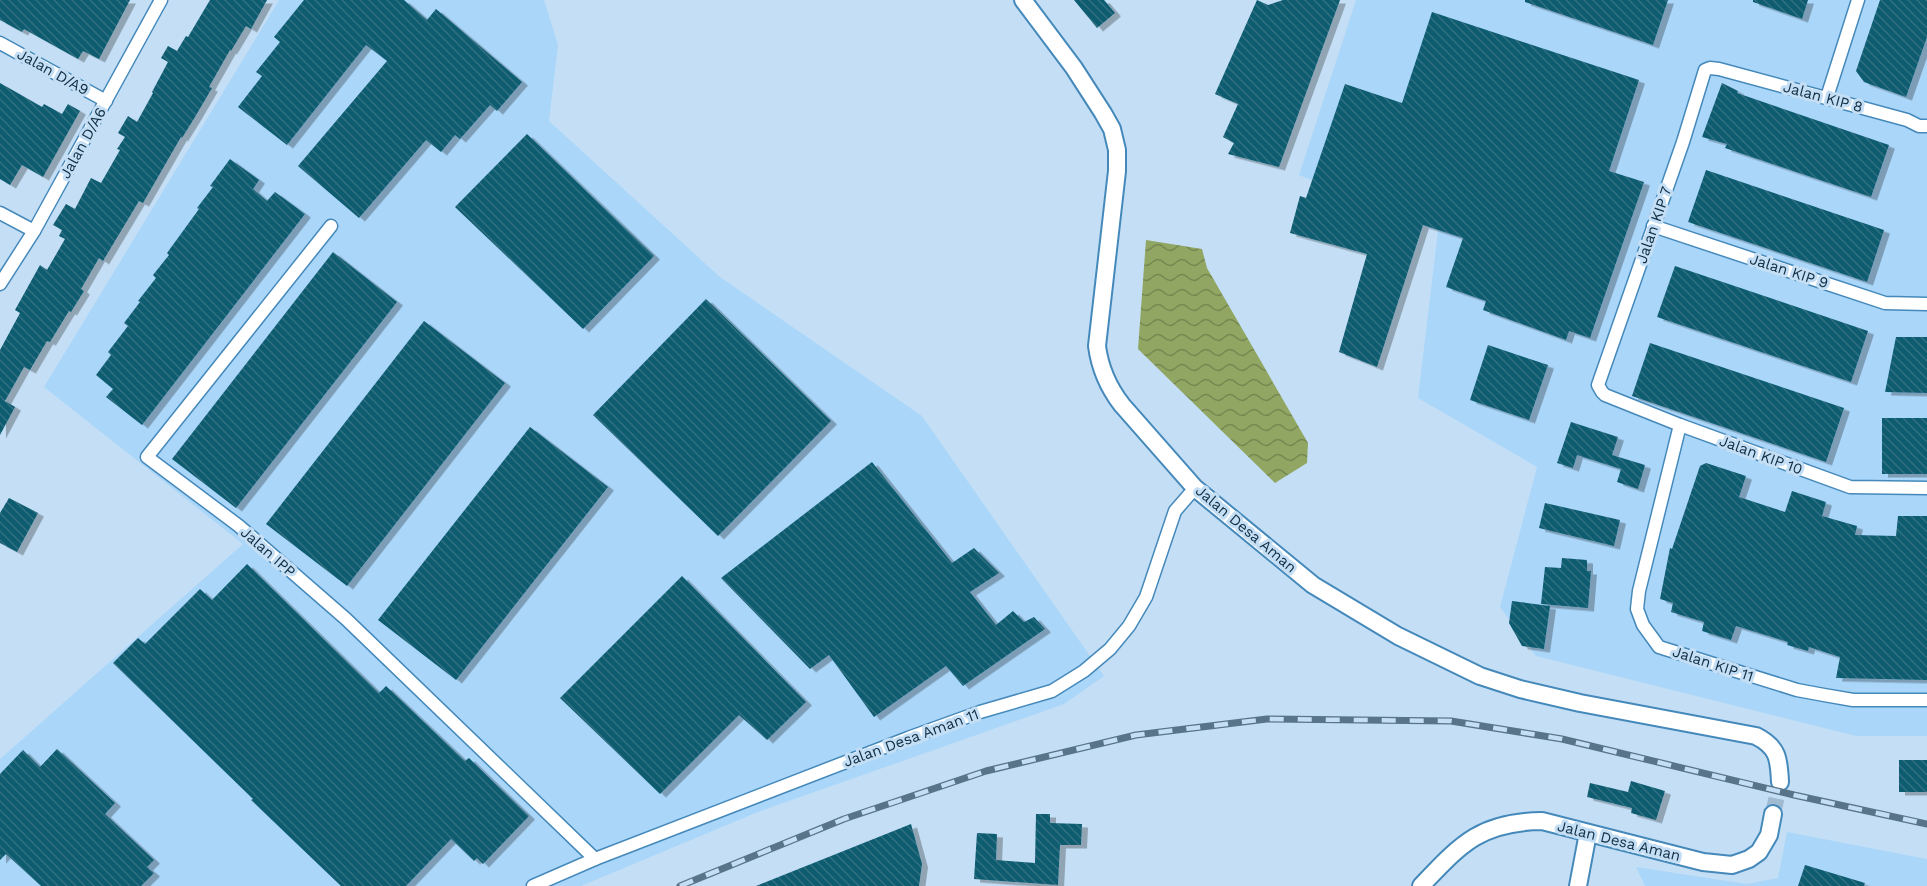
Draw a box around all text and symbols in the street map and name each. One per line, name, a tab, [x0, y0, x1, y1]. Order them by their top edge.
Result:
street label: Jalan D/A9	[14, 45, 92, 99]
street label: Jalan KIP 8	[1781, 78, 1865, 116]
street label: Jalan D/A6	[56, 104, 110, 182]
street label: Jalan KIP 7	[1632, 184, 1676, 266]
street label: Jalan KIP 9	[1747, 250, 1831, 292]
street label: Jalan KIP 10	[1717, 432, 1805, 478]
street label: Jalan Desa Aman	[1192, 482, 1300, 576]
street label: Jalan IPP	[237, 523, 299, 581]
street label: Jalan KIP 11	[1670, 642, 1756, 686]
street label: Jalan Desa Aman 11	[841, 705, 981, 771]
street label: Jalan Desa Aman	[1556, 817, 1682, 865]

